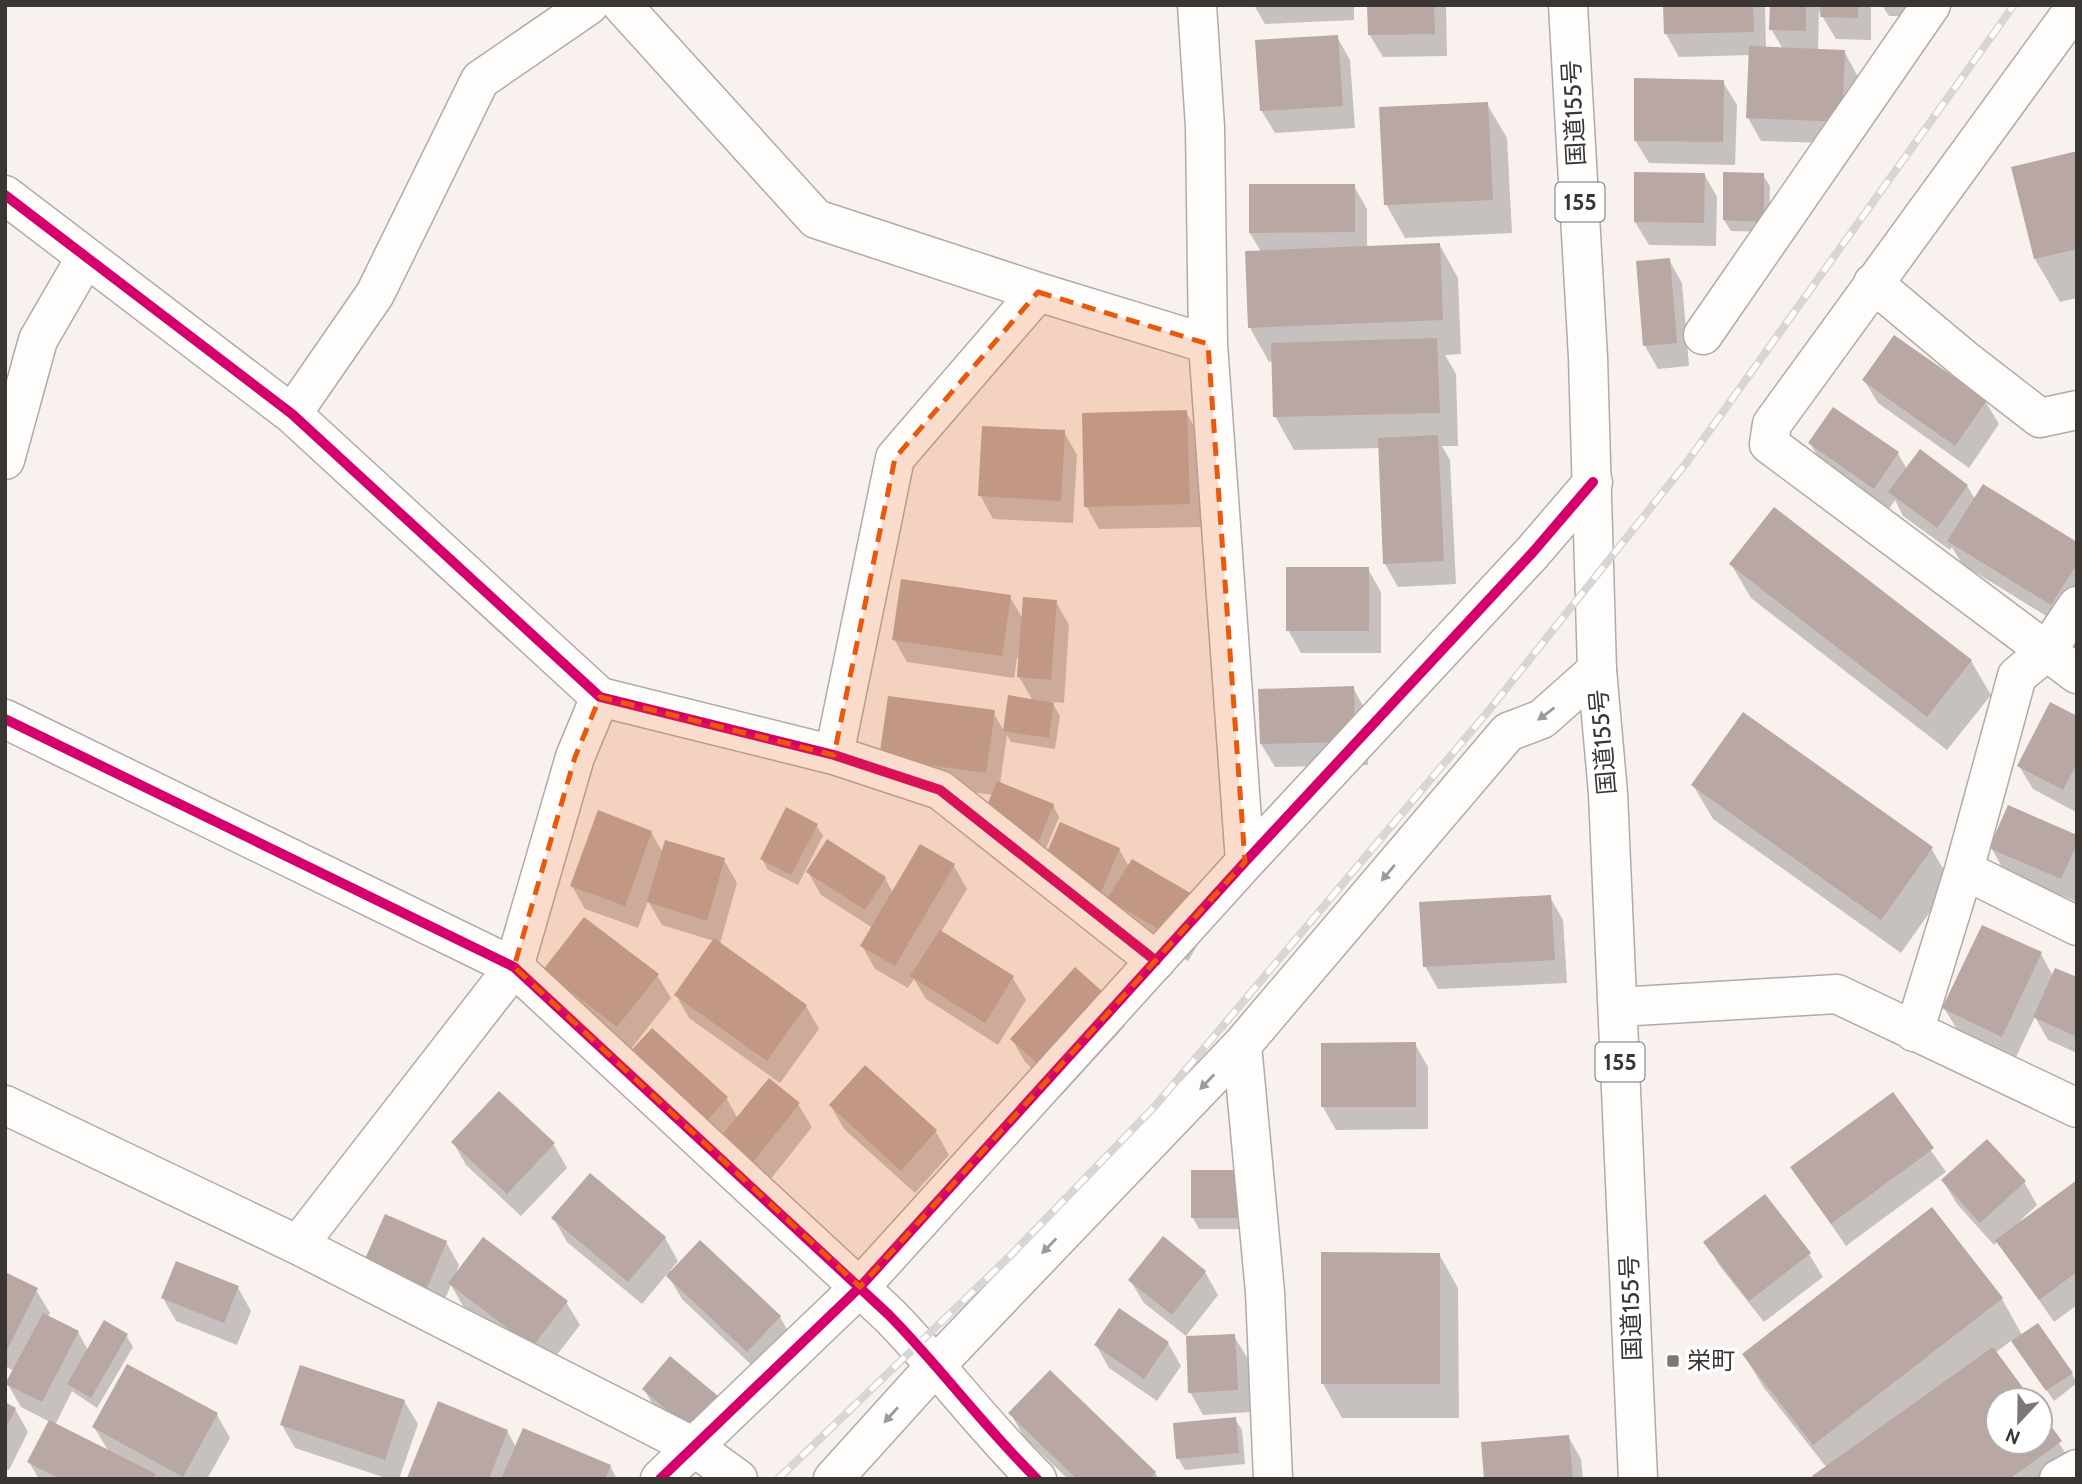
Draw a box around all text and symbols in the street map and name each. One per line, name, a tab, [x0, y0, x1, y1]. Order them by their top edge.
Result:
street label: 国道155号	[1556, 59, 1591, 167]
road number: 155	[1556, 182, 1604, 222]
street label: 国道155号	[1583, 688, 1622, 796]
one-way arrow	[1536, 707, 1555, 721]
one-way arrow	[1381, 865, 1396, 882]
road number: 155	[1596, 1042, 1644, 1082]
one-way arrow	[1199, 1073, 1215, 1090]
one-way arrow	[1042, 1237, 1058, 1254]
street label: 国道155号	[1614, 1255, 1647, 1361]
place label: 栄町	[1687, 1346, 1735, 1375]
marker: 栄町	[1665, 1353, 1681, 1369]
north arrow	[1984, 1386, 2054, 1456]
one-way arrow	[884, 1406, 899, 1423]
text: N	[2002, 1423, 2023, 1449]

